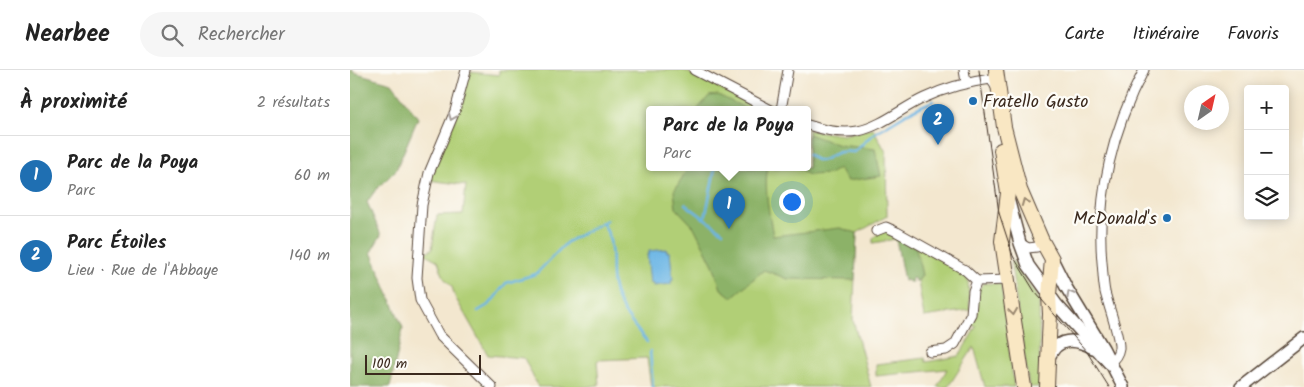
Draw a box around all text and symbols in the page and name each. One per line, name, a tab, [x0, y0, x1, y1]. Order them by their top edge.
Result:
search box	[140, 12, 490, 57]
text: Nearbee	[25, 15, 110, 54]
text: Rechercher	[198, 20, 284, 50]
text: Carte	[1064, 20, 1104, 49]
text: Itinéraire	[1132, 20, 1199, 49]
text: Favoris	[1227, 20, 1279, 49]
icon: search	[158, 21, 186, 49]
north arrow	[1184, 85, 1229, 130]
map controls	[1244, 85, 1289, 220]
button: +	[1244, 85, 1289, 130]
text: À proximité	[20, 86, 127, 119]
place label: Fratello Gusto	[983, 88, 1089, 117]
text: 2 résultats	[257, 90, 330, 115]
marker: Fratello Gusto	[967, 95, 979, 107]
pin: 2	[922, 104, 954, 145]
popup	[646, 106, 811, 171]
text: Parc de la Poya	[663, 111, 794, 141]
one-way arrow	[448, 112, 459, 121]
button: −	[1244, 130, 1289, 175]
text: Parc	[663, 141, 692, 166]
text: Parc de la Poya	[67, 148, 198, 178]
text: 1	[34, 163, 38, 188]
text: 60 m	[294, 163, 330, 188]
button: layers	[1244, 175, 1289, 220]
text: Parc	[67, 178, 96, 203]
pin: 1	[713, 188, 745, 229]
your location	[779, 189, 805, 215]
one-way arrow	[1020, 198, 1031, 207]
place label: McDonald's	[1073, 205, 1157, 234]
marker: McDonald's	[1161, 212, 1173, 224]
text: Parc Étoiles	[67, 228, 166, 258]
text: 2	[31, 243, 41, 268]
text: 140 m	[289, 243, 330, 268]
text: Lieu · Rue de l'Abbaye	[67, 258, 218, 283]
one-way arrow	[1067, 290, 1077, 299]
one-way arrow	[1007, 308, 1017, 316]
scale bar	[365, 352, 481, 375]
text: 100 m	[372, 353, 407, 375]

